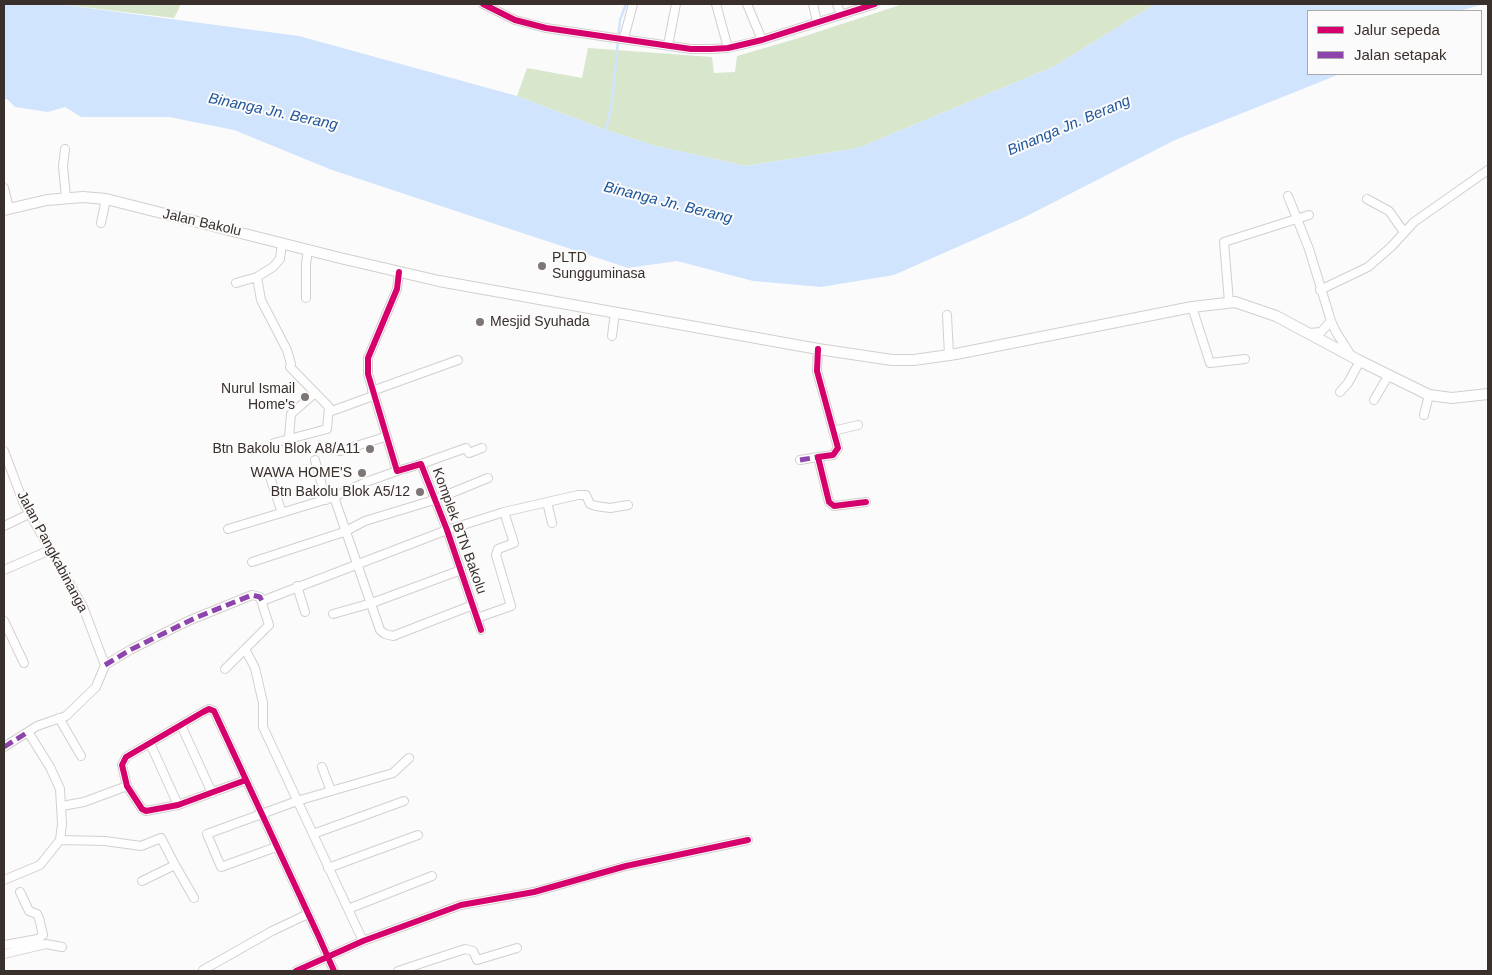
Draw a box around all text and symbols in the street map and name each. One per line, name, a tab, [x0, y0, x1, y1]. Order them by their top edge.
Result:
legend	[1307, 10, 1482, 75]
text: Jalur sepeda	[1354, 21, 1440, 38]
text: Jalan setapak	[1354, 46, 1447, 63]
water label: Binanga Jn. Berang	[207, 89, 339, 135]
water label: Binanga Jn. Berang	[1005, 92, 1133, 160]
water label: Binanga Jn. Berang	[602, 178, 734, 228]
street label: Jalan Bakolu	[161, 206, 243, 240]
place label: PLTD Sungguminasa	[552, 250, 645, 282]
marker: PLTD Sungguminasa	[536, 260, 548, 272]
place label: Mesjid Syuhada	[490, 314, 590, 330]
marker: Mesjid Syuhada	[474, 316, 486, 328]
place label: Nurul Ismail Home's	[221, 381, 295, 414]
marker: Nurul Ismail Home's	[299, 391, 311, 403]
place label: Btn Bakolu Blok A8/A11	[212, 441, 360, 457]
marker: Btn Bakolu Blok A8/A11	[364, 443, 376, 455]
place label: WAWA HOME'S	[251, 465, 352, 481]
street label: Komplek BTN Bakolu	[428, 466, 490, 596]
marker: WAWA HOME'S	[356, 467, 368, 479]
place label: Btn Bakolu Blok A5/12	[271, 484, 410, 500]
marker: Btn Bakolu Blok A5/12	[414, 486, 426, 498]
street label: Jalan Pangkabinanga	[13, 489, 91, 615]

